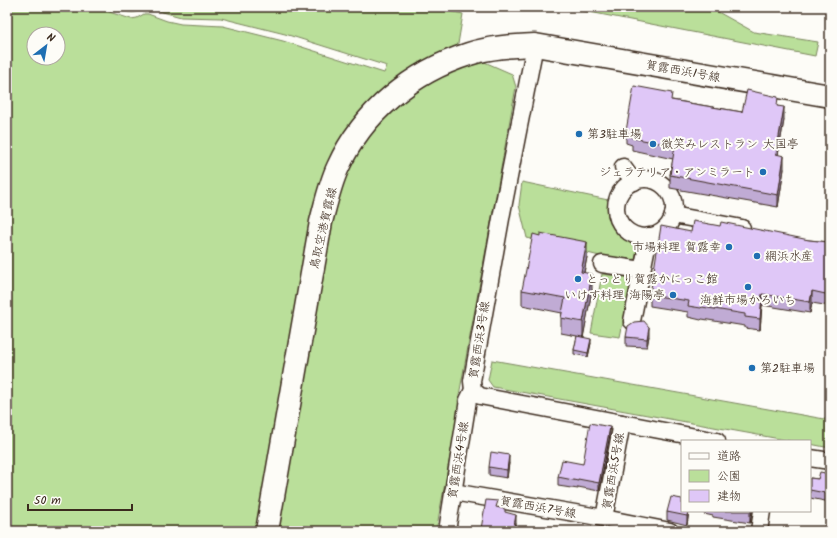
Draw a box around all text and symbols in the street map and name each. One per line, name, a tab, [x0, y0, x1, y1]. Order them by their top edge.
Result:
north arrow	[26, 26, 66, 66]
text: N	[43, 29, 58, 48]
street label: 賀露西浜1号線	[644, 56, 722, 87]
place label: 第3駐車場	[587, 125, 642, 144]
marker: 第3駐車場	[574, 129, 584, 139]
place label: 微笑みレストラン 大国亭	[661, 135, 799, 154]
marker: 微笑みレストラン 大国亭	[648, 139, 658, 149]
place label: ジェラテリア・アンミラート	[599, 163, 755, 182]
marker: ジェラテリア・アンミラート	[758, 167, 768, 177]
street label: 鳥取空港賀露線	[305, 185, 342, 271]
place label: 市場料理 賀露幸	[632, 238, 721, 257]
marker: 市場料理 賀露幸	[724, 242, 734, 252]
place label: 網浜水産	[765, 247, 813, 266]
marker: 網浜水産	[752, 251, 762, 261]
place label: とっとり賀露かにっこ館	[586, 270, 718, 289]
marker: とっとり賀露かにっこ館	[573, 274, 583, 284]
marker: 海鮮市場かろいち	[743, 282, 753, 292]
place label: いけす料理 海陽亭	[564, 286, 665, 305]
marker: いけす料理 海陽亭	[668, 290, 678, 300]
place label: 海鮮市場かろいち	[700, 291, 796, 310]
street label: 賀露西浜3号線	[464, 300, 495, 381]
place label: 第2駐車場	[760, 359, 815, 378]
marker: 第2駐車場	[747, 363, 757, 373]
street label: 賀露西浜4号線	[443, 420, 474, 500]
street label: 賀露西浜5号線	[597, 431, 630, 511]
legend	[681, 440, 811, 512]
text: 道路	[717, 447, 741, 466]
text: 公園	[717, 467, 741, 486]
scale bar	[28, 486, 132, 512]
text: 建物	[717, 487, 741, 506]
text: 50 m	[34, 491, 61, 510]
street label: 賀露西浜7号線	[498, 491, 578, 524]

